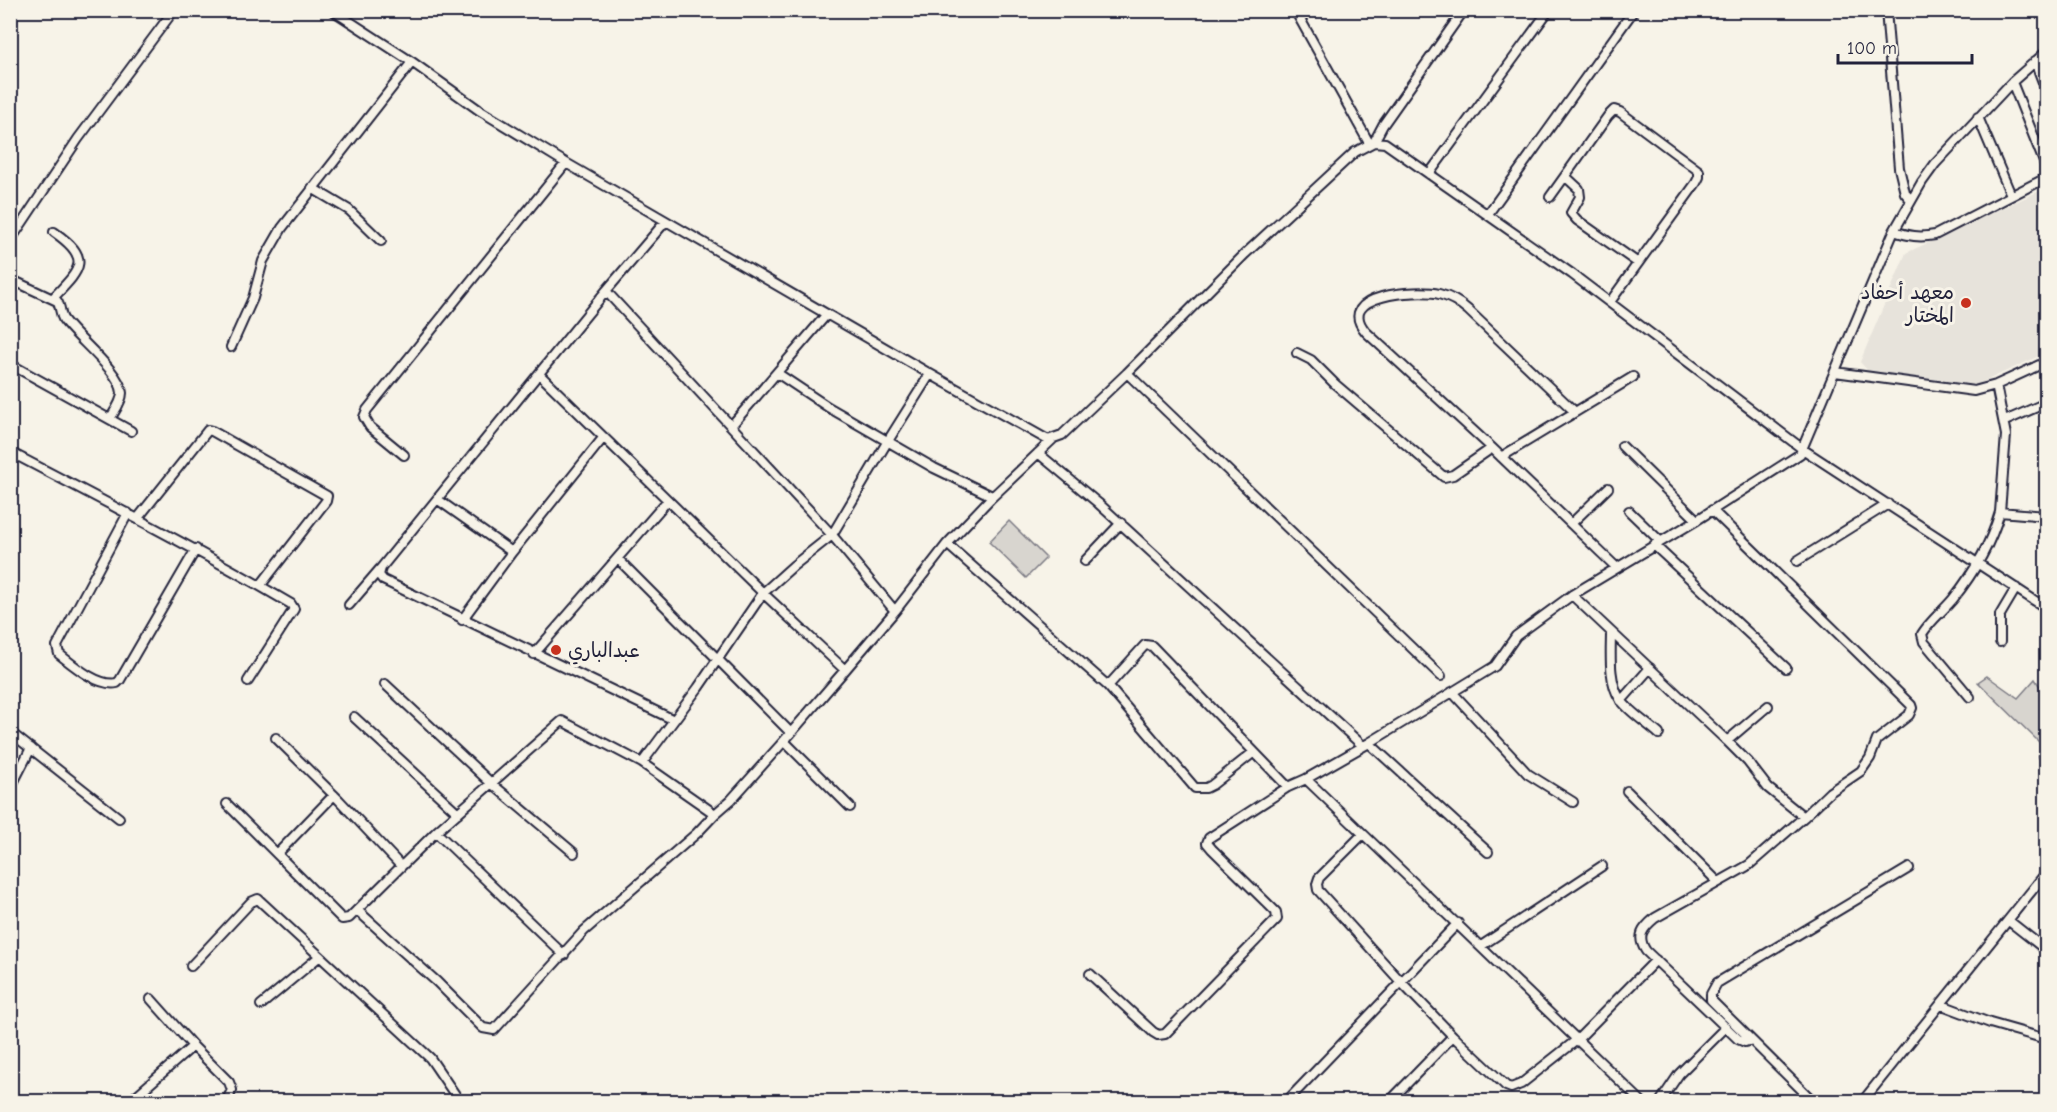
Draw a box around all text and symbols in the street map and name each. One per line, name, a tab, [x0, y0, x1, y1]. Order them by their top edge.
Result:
scale bar	[1838, 27, 1972, 65]
text: 100 m	[1847, 38, 1897, 59]
place label: معهد أحفاد المختار	[1861, 281, 1954, 327]
marker: معهد أحفاد المختار	[1959, 296, 1973, 310]
place label: عبدالباري	[568, 639, 640, 665]
marker: عبدالباري	[549, 643, 563, 657]

